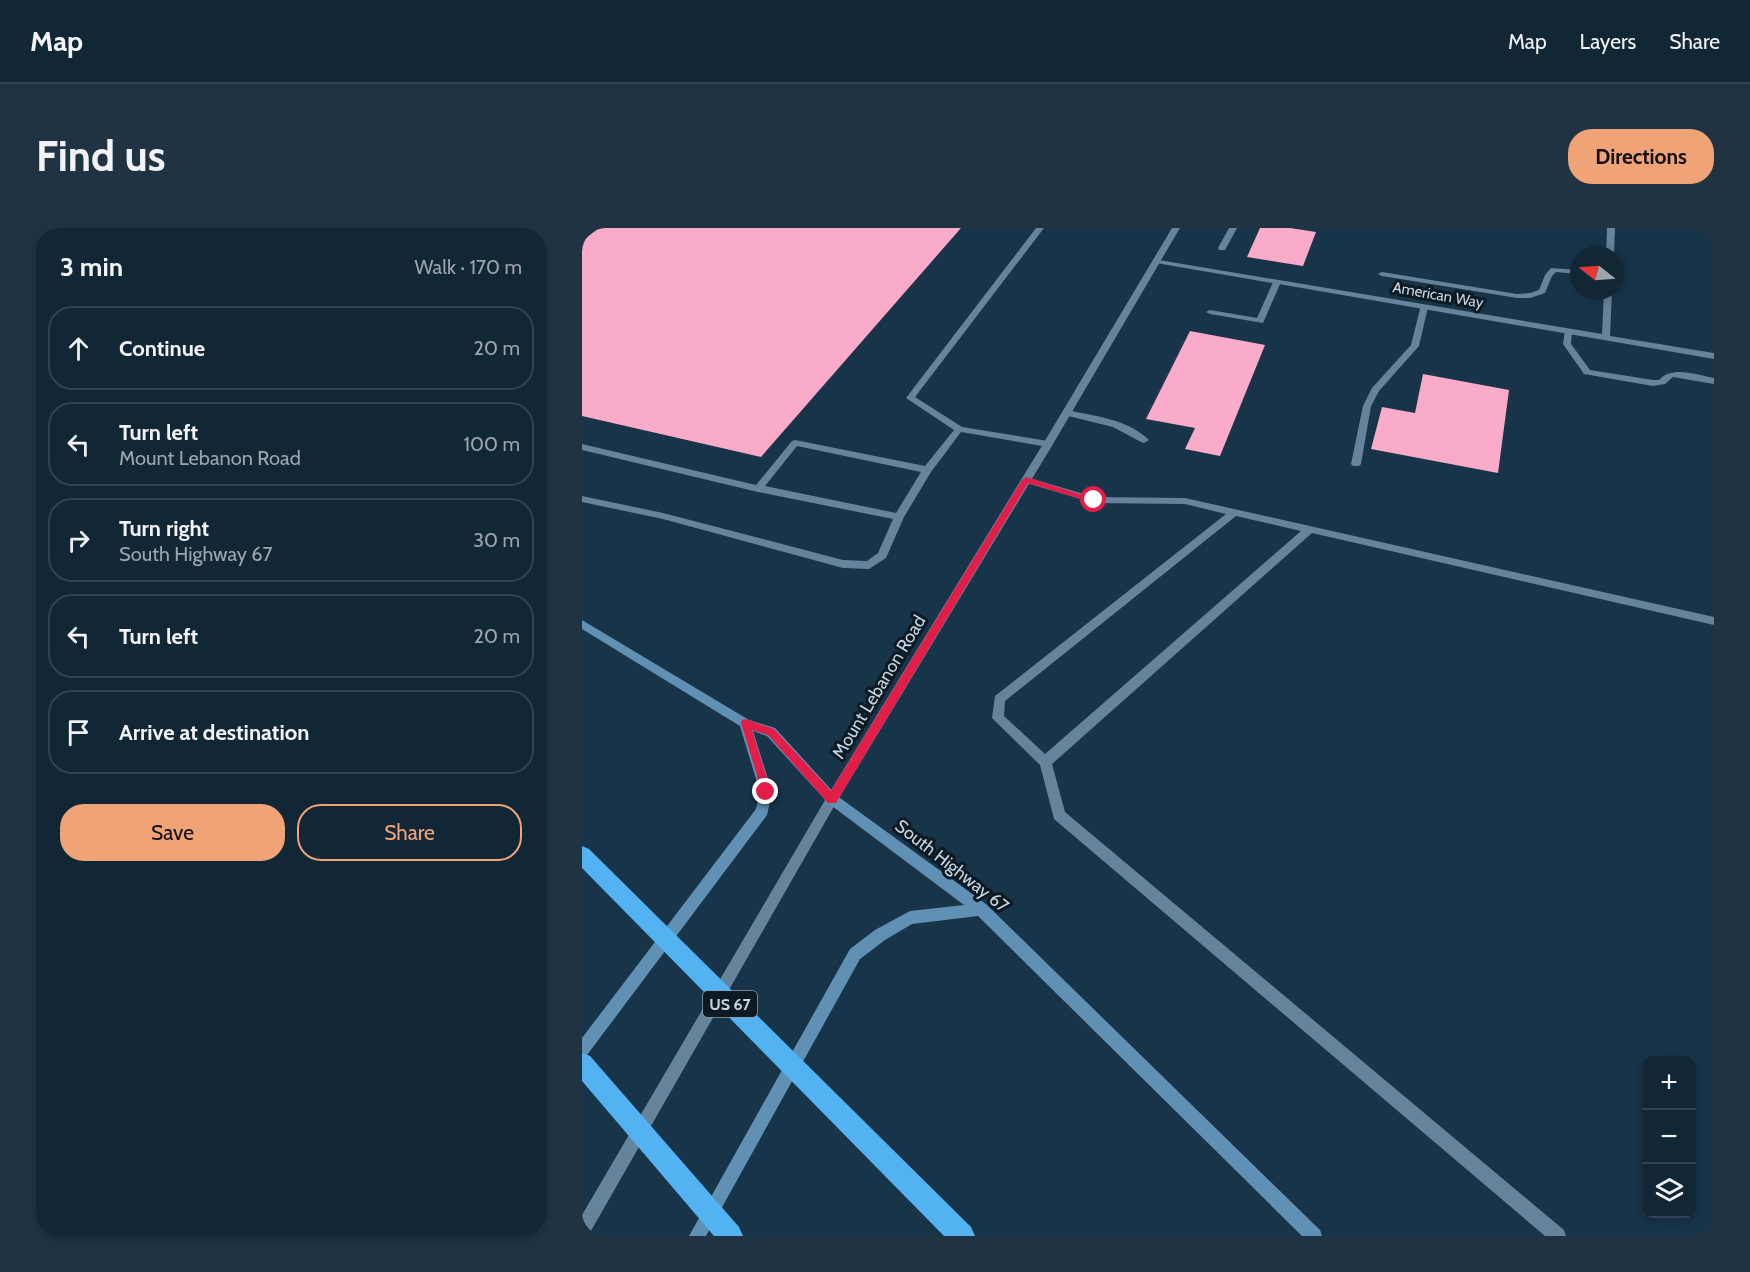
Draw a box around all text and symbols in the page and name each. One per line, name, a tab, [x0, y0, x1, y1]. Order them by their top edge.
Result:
text: Map	[30, 24, 83, 58]
text: Map	[1508, 29, 1547, 54]
text: Layers	[1580, 29, 1636, 54]
text: Share	[1669, 29, 1720, 54]
button: Directions	[1568, 129, 1714, 184]
text: Find us	[36, 130, 165, 182]
north arrow	[1570, 246, 1624, 300]
text: 3 min	[60, 251, 123, 283]
text: Walk · 170 m	[414, 255, 522, 279]
street label: American Way	[1391, 278, 1485, 312]
icon: ahead	[62, 332, 95, 365]
text: Continue	[119, 335, 205, 362]
text: 20 m	[474, 336, 520, 360]
text: Turn left	[119, 419, 198, 446]
icon: left	[62, 428, 95, 461]
text: 100 m	[464, 432, 520, 456]
text: Mount Lebanon Road	[119, 446, 301, 470]
route start	[1080, 486, 1106, 512]
text: Turn right	[119, 515, 209, 542]
icon: right	[62, 524, 95, 557]
text: 30 m	[473, 528, 520, 552]
text: South Highway 67	[119, 542, 273, 566]
street label: Mount Lebanon Road	[827, 611, 931, 763]
icon: left	[62, 620, 95, 653]
text: Turn left	[119, 623, 198, 650]
text: 20 m	[474, 624, 520, 648]
icon: arrive	[62, 716, 95, 749]
text: Arrive at destination	[119, 719, 309, 746]
route end	[752, 778, 778, 804]
button: Save	[60, 804, 285, 861]
button: Share	[297, 804, 522, 861]
street label: South Highway 67	[891, 815, 1013, 917]
road number: US 67	[703, 991, 757, 1017]
map controls	[1642, 1056, 1696, 1218]
button: +	[1642, 1056, 1696, 1110]
button: −	[1642, 1110, 1696, 1164]
button: layers	[1642, 1164, 1696, 1218]

